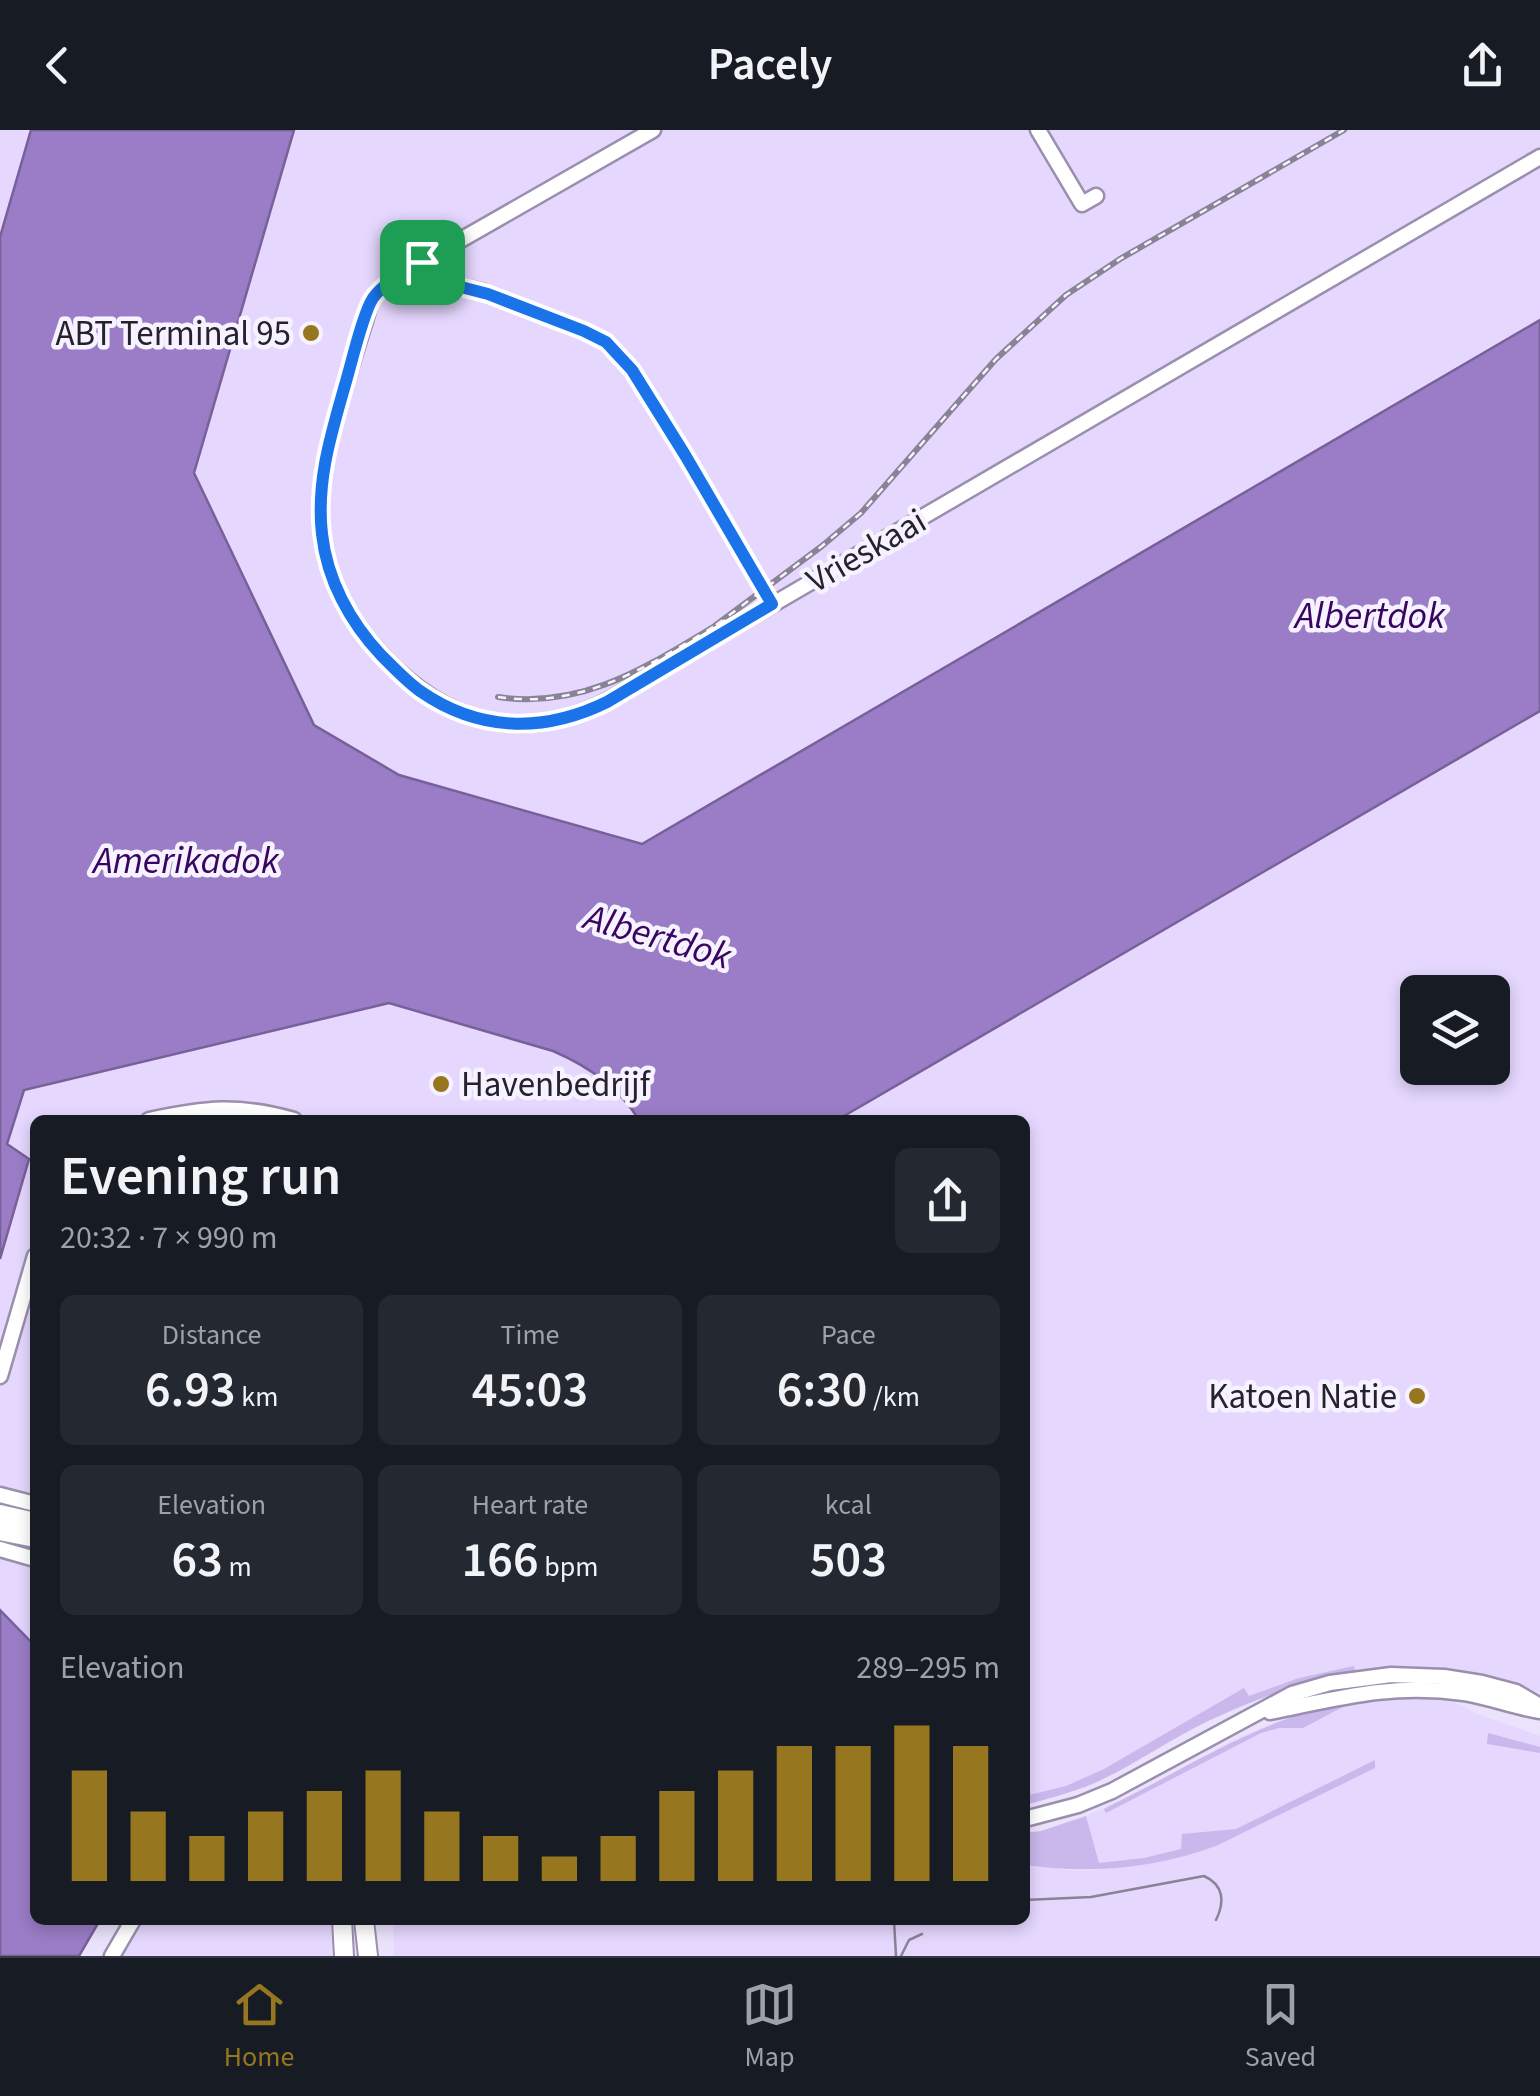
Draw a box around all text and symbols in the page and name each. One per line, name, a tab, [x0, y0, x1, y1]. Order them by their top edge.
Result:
text: Pacely	[708, 33, 832, 97]
icon: back	[30, 38, 85, 93]
icon: share	[1455, 38, 1510, 93]
pin	[380, 220, 465, 305]
icon: arrive	[395, 235, 450, 290]
place label: ABT Terminal 95	[55, 309, 291, 359]
marker: ABT Terminal 95	[300, 322, 322, 344]
street label: Vrieskaai	[797, 496, 936, 605]
water label: Albertdok	[1293, 589, 1446, 643]
water label: Amerikadok	[91, 834, 280, 888]
water label: Albertdok	[576, 890, 738, 984]
map controls	[1400, 975, 1510, 1085]
button: layers	[1400, 975, 1510, 1085]
place label: Havenbedrijf	[461, 1060, 652, 1110]
marker: Havenbedrijf	[430, 1073, 452, 1095]
text: Evening run	[60, 1138, 341, 1216]
button: share	[895, 1148, 1000, 1253]
text: 20:32 · 7 × 990 m	[60, 1215, 278, 1261]
text: Distance	[162, 1315, 261, 1355]
text: Time	[500, 1315, 559, 1355]
text: Pace	[821, 1315, 876, 1355]
text: 6.93	[145, 1355, 236, 1426]
text: 45:03	[472, 1355, 588, 1426]
text: 6:30	[777, 1355, 867, 1426]
place label: Katoen Natie	[1208, 1372, 1397, 1422]
text: km	[236, 1377, 278, 1417]
text: /km	[867, 1377, 920, 1417]
marker: Katoen Natie	[1406, 1385, 1428, 1407]
text: Elevation	[157, 1485, 266, 1525]
text: Heart rate	[472, 1485, 588, 1525]
text: kcal	[825, 1485, 872, 1525]
text: 63	[172, 1525, 223, 1596]
text: 166	[462, 1525, 539, 1596]
text: 503	[810, 1525, 887, 1596]
text: m	[223, 1547, 252, 1587]
text: bpm	[539, 1547, 598, 1587]
text: Elevation	[60, 1645, 185, 1691]
text: 289–295 m	[856, 1645, 1000, 1691]
tab: Home	[224, 1977, 294, 2077]
tab: Map	[742, 1977, 797, 2077]
tab: Saved	[1245, 1977, 1316, 2077]

